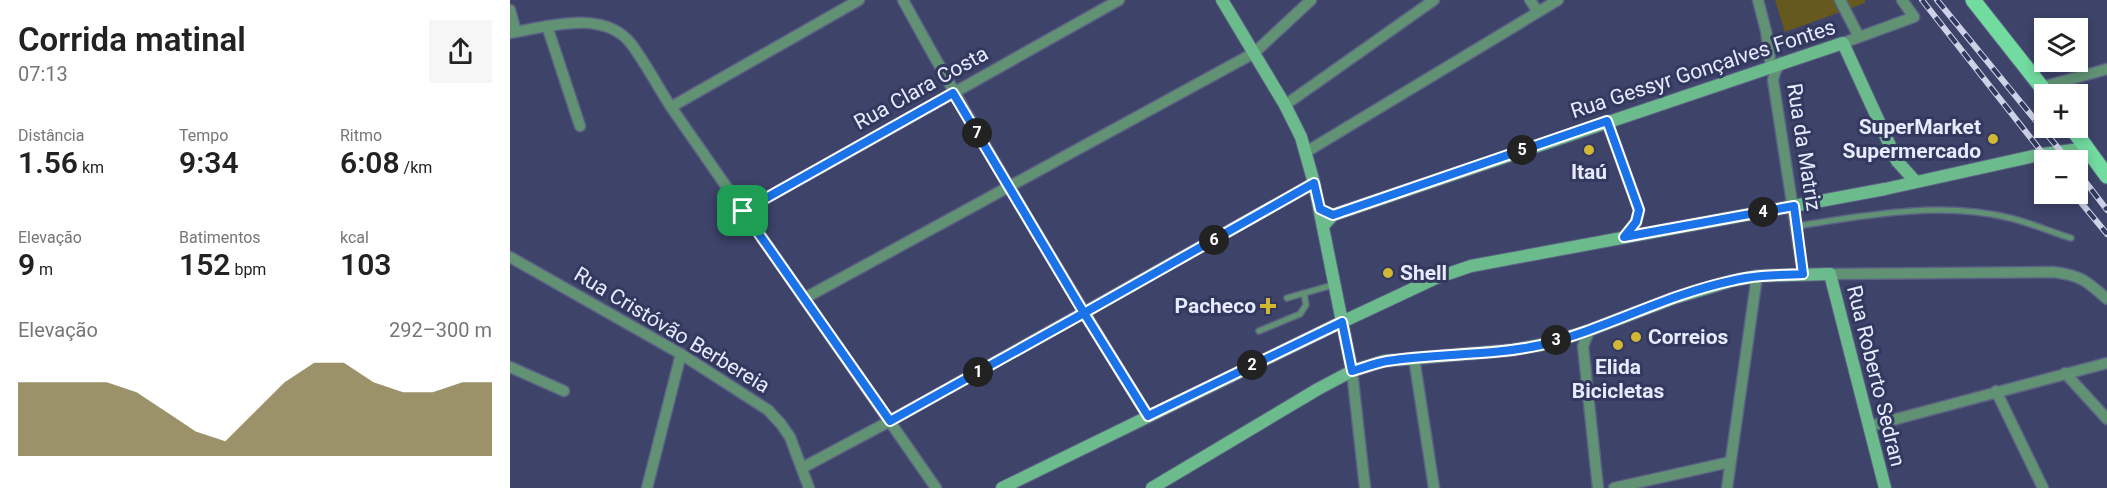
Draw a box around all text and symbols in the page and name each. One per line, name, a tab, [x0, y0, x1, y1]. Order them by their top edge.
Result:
street label: Rua Gessyr Gonçalves Fontes	[1568, 15, 1838, 123]
map controls	[2034, 18, 2088, 204]
button: layers	[2034, 18, 2088, 72]
text: Corrida matinal	[18, 20, 246, 59]
button: share	[429, 20, 492, 83]
street label: Rua Clara Costa	[850, 41, 992, 135]
text: 07:13	[18, 62, 68, 86]
street label: Rua da Matriz	[1782, 81, 1826, 213]
button: +	[2034, 84, 2088, 138]
place label: SuperMarket Supermercado	[1843, 115, 1981, 163]
pin: 7	[962, 118, 992, 148]
text: 7	[972, 123, 982, 142]
text: Distância	[18, 126, 84, 145]
text: Tempo	[179, 126, 228, 145]
text: Ritmo	[340, 126, 382, 145]
marker: SuperMarket Supermercado	[1986, 132, 2000, 146]
pin: 5	[1507, 135, 1537, 165]
text: 5	[1517, 140, 1527, 159]
marker: Itaú	[1582, 143, 1596, 157]
text: 1.56	[18, 145, 78, 180]
text: 9:34	[179, 145, 239, 180]
text: 6:08	[340, 145, 400, 180]
button: −	[2034, 150, 2088, 204]
text: km	[78, 158, 104, 177]
text: /km	[400, 158, 432, 177]
place label: Itaú	[1571, 160, 1607, 184]
pin	[717, 185, 768, 236]
icon: arrive	[726, 194, 759, 227]
pin: 4	[1748, 197, 1778, 227]
text: 4	[1758, 202, 1768, 221]
pin: 6	[1199, 225, 1229, 255]
text: Elevação	[18, 228, 82, 247]
text: Batimentos	[179, 228, 261, 247]
text: kcal	[340, 228, 369, 247]
text: 6	[1209, 230, 1219, 249]
text: 9	[18, 247, 35, 282]
text: 152	[179, 247, 230, 282]
text: 103	[340, 247, 391, 282]
text: m	[35, 260, 53, 279]
text: bpm	[230, 260, 266, 279]
place label: Shell	[1400, 261, 1447, 285]
street label: Rua Cristóvão Berbereia	[570, 262, 774, 398]
marker: Shell	[1381, 266, 1395, 280]
street label: Rua Roberto Sedran	[1842, 283, 1910, 469]
place label: Pacheco	[1175, 294, 1256, 318]
marker: Pacheco	[1261, 299, 1275, 313]
text: Elevação	[18, 318, 98, 342]
text: 292–300 m	[389, 318, 492, 342]
pin: 3	[1541, 325, 1571, 355]
place label: Correios	[1648, 325, 1729, 349]
text: 3	[1551, 330, 1561, 349]
marker: Correios	[1629, 330, 1643, 344]
marker: Elida Bicicletas	[1611, 338, 1625, 352]
pin: 2	[1237, 350, 1267, 380]
text: 2	[1247, 355, 1257, 374]
place label: Elida Bicicletas	[1572, 355, 1664, 403]
pin: 1	[963, 357, 993, 387]
text: 1	[973, 362, 983, 381]

